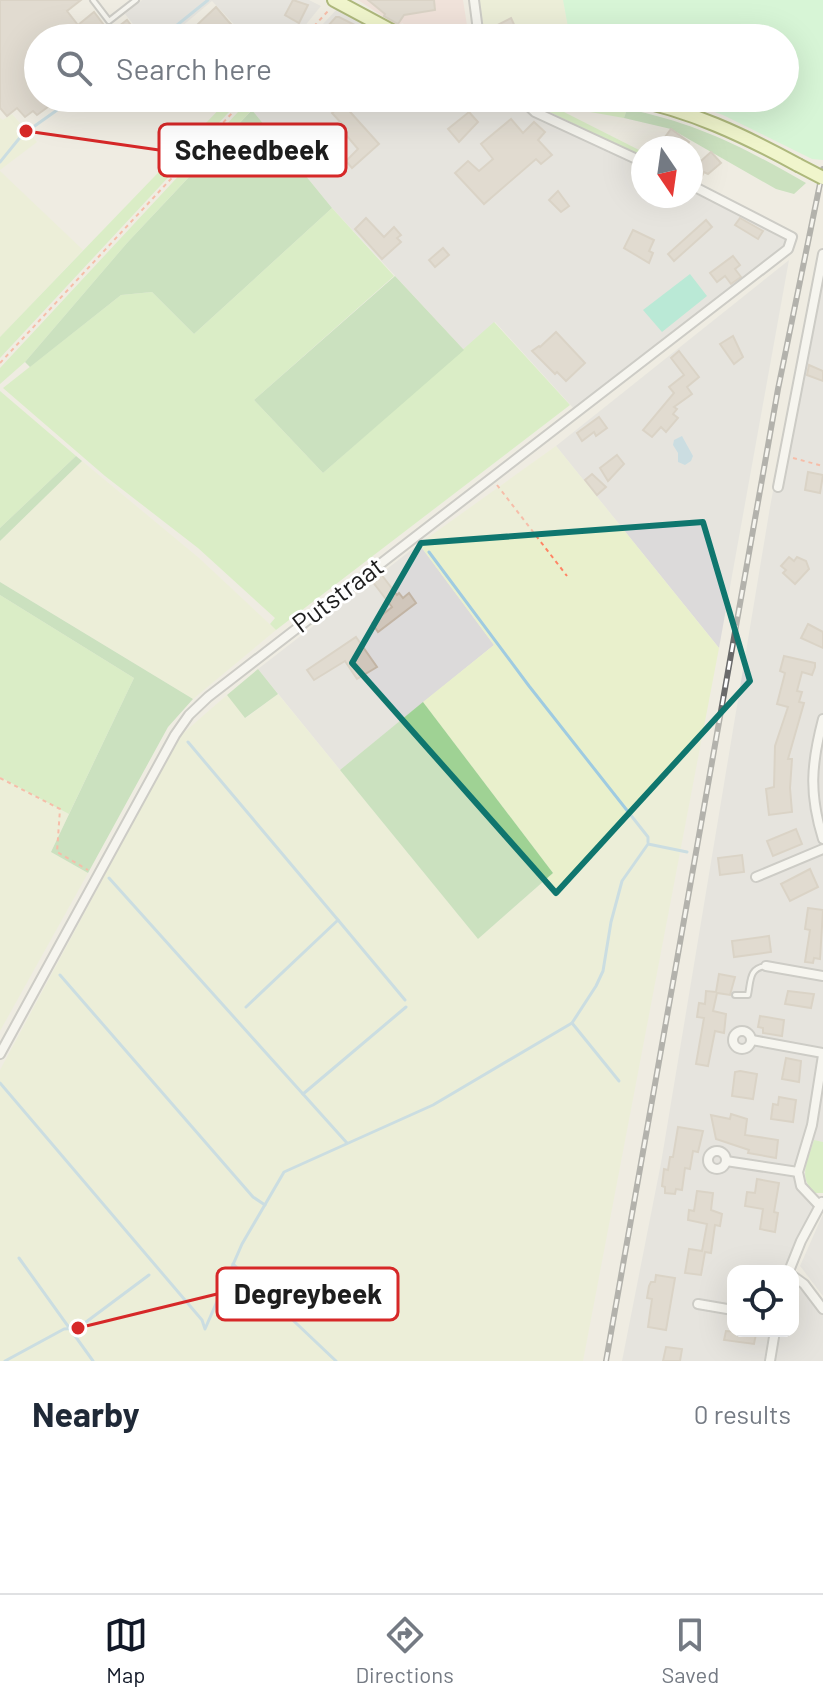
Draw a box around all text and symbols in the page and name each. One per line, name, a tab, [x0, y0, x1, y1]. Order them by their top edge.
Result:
search box	[24, 24, 799, 112]
icon: search	[52, 46, 96, 90]
text: Search here	[116, 50, 272, 86]
callout: Scheedbeek	[159, 124, 346, 176]
text: Scheedbeek	[175, 132, 329, 166]
north arrow	[631, 136, 703, 208]
street label: Putstraat	[285, 549, 389, 638]
map controls	[727, 1265, 799, 1337]
button: locate	[727, 1265, 799, 1337]
callout: Degreybeek	[217, 1268, 398, 1320]
text: Degreybeek	[234, 1276, 382, 1310]
text: Nearby	[32, 1393, 140, 1434]
text: 0 results	[694, 1398, 791, 1429]
tab: Map	[104, 1613, 148, 1687]
tab: Directions	[355, 1613, 454, 1687]
tab: Saved	[661, 1613, 719, 1687]

